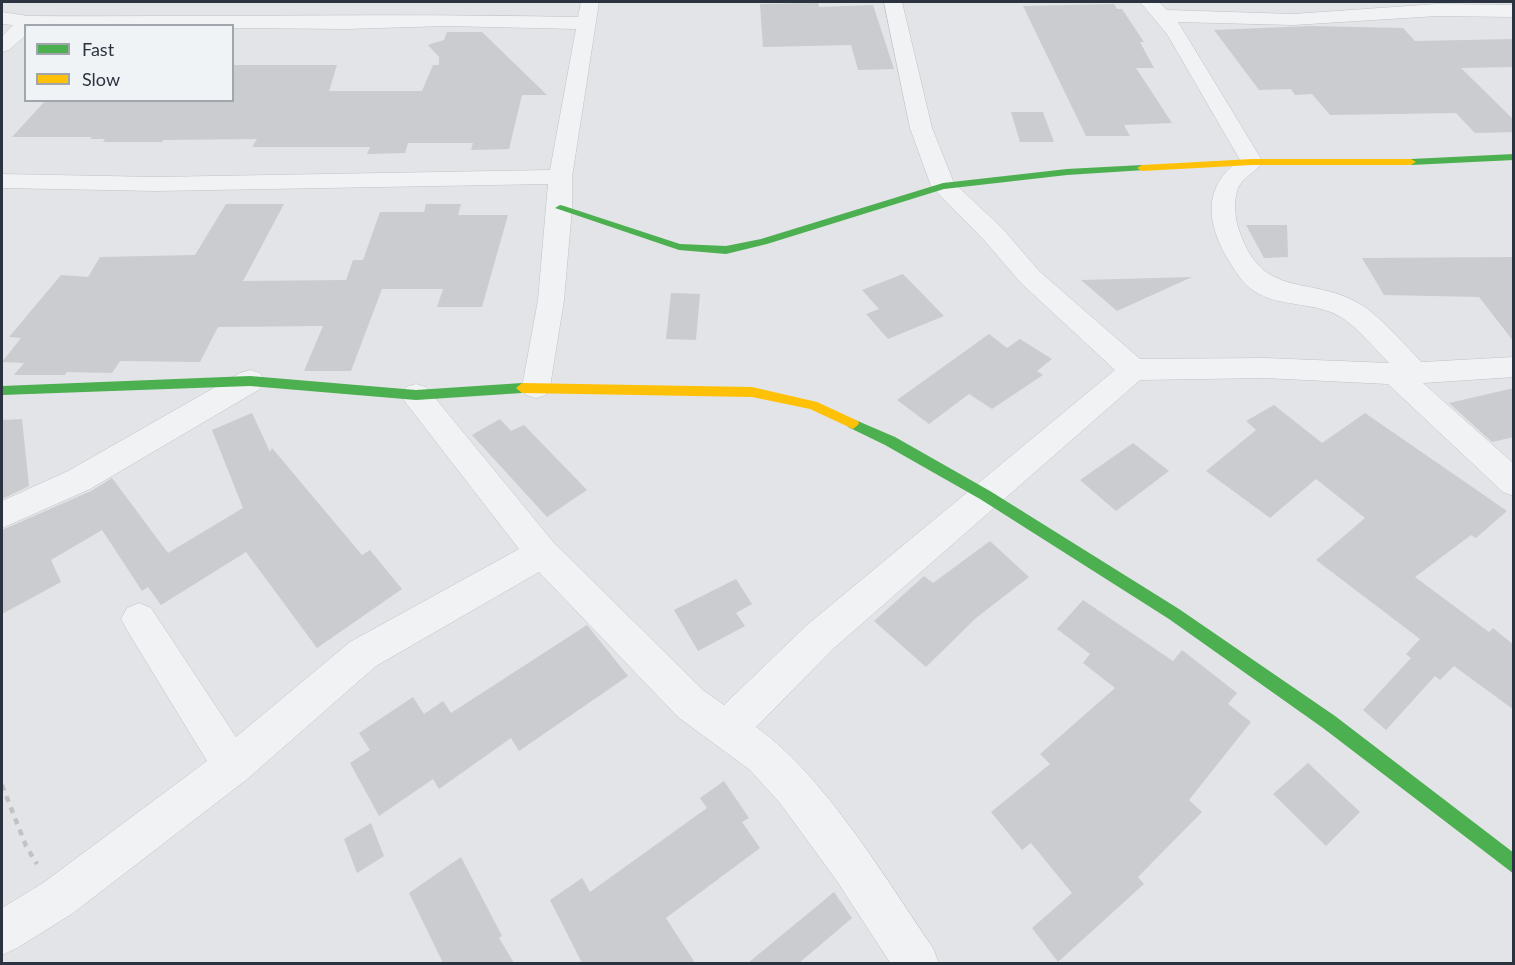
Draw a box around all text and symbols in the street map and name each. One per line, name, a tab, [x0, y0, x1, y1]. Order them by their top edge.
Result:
legend	[24, 24, 234, 102]
text: Fast	[82, 38, 114, 60]
text: Slow	[82, 68, 120, 90]

